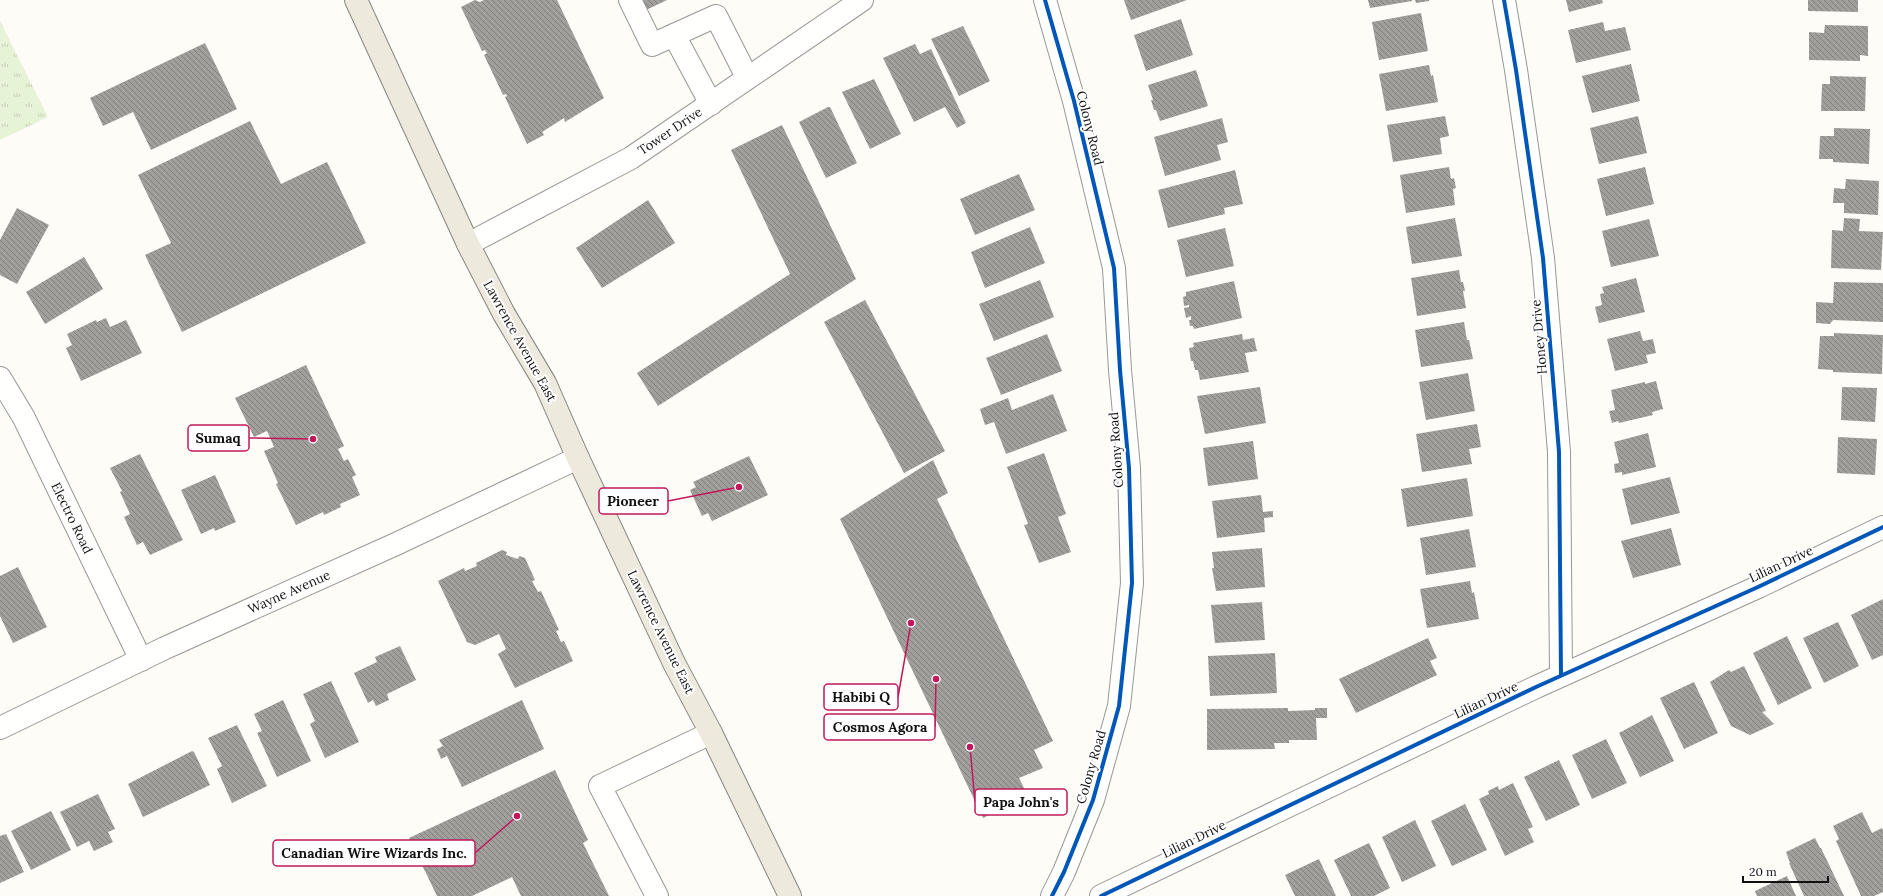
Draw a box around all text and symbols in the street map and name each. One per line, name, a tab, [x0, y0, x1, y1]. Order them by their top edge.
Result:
street label: Colony Road	[1073, 89, 1108, 167]
street label: Tower Drive	[635, 103, 705, 159]
street label: Lawrence Avenue East	[480, 277, 560, 405]
street label: Honey Drive	[1527, 299, 1551, 375]
street label: Colony Road	[1105, 411, 1127, 489]
callout: Sumaq	[188, 425, 249, 451]
text: Sumaq	[195, 429, 242, 447]
street label: Electro Road	[47, 480, 97, 557]
callout: Pioneer	[599, 488, 668, 514]
text: Pioneer	[607, 492, 659, 510]
street label: Lilian Drive	[1746, 542, 1816, 586]
street label: Wayne Avenue	[245, 566, 333, 618]
street label: Lawrence Avenue East	[624, 567, 698, 697]
street label: Lilian Drive	[1451, 678, 1521, 722]
callout: Habibi Q	[824, 684, 898, 710]
text: Habibi Q	[832, 688, 891, 706]
callout: Cosmos Agora	[824, 714, 935, 740]
text: Cosmos Agora	[833, 718, 928, 736]
street label: Colony Road	[1072, 728, 1110, 806]
callout: Papa John's	[975, 789, 1067, 815]
text: Papa John's	[983, 793, 1059, 811]
street label: Lilian Drive	[1159, 816, 1229, 862]
callout: Canadian Wire Wizards Inc.	[273, 840, 475, 866]
text: Canadian Wire Wizards Inc.	[281, 844, 467, 862]
scale bar	[1743, 858, 1828, 884]
text: 20 m	[1749, 864, 1777, 879]

